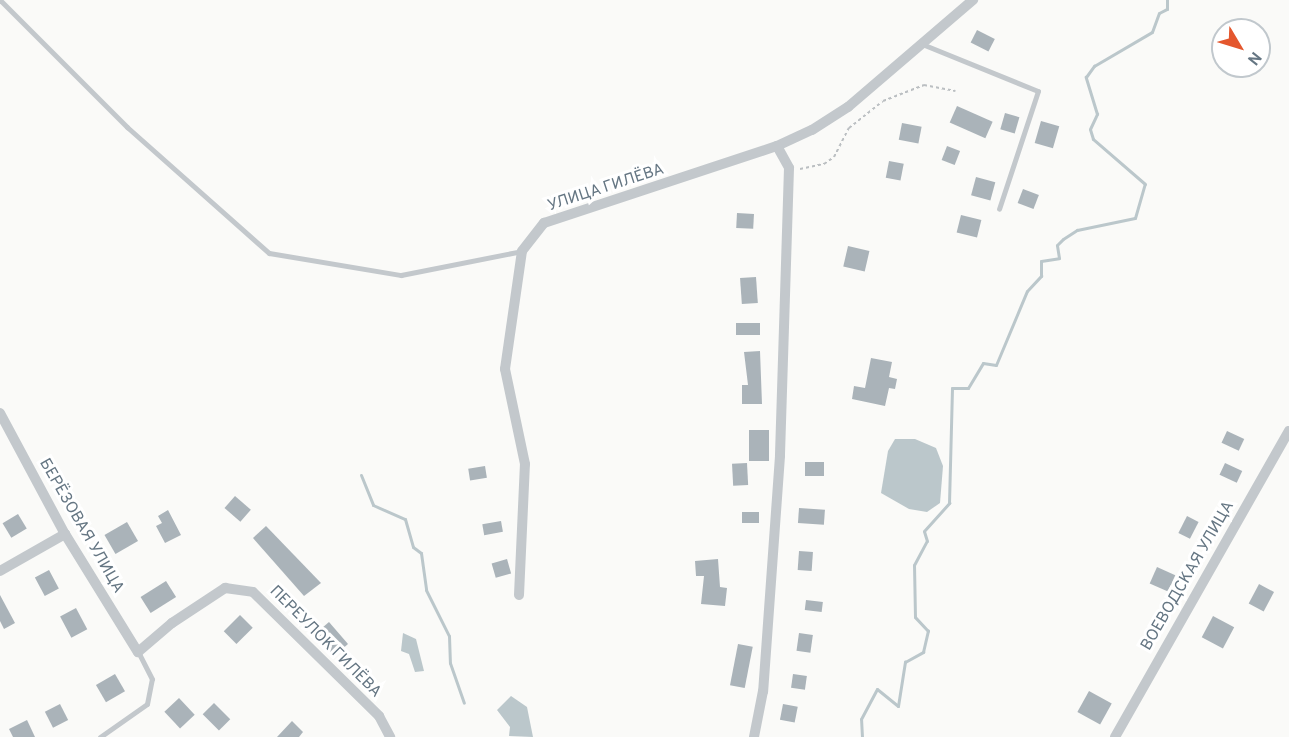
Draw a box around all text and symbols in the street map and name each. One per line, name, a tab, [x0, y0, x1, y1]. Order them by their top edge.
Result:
north arrow	[1211, 18, 1271, 78]
text: N	[1242, 47, 1265, 69]
street label: УЛИЦА ГИЛЁВА	[545, 160, 667, 216]
street label: БЕРЁЗОВАЯ УЛИЦА	[35, 455, 127, 597]
street label: ВОЕВОДСКАЯ УЛИЦА	[1137, 498, 1239, 654]
street label: ПЕРЕУЛОК ГИЛЁВА	[265, 582, 385, 702]

